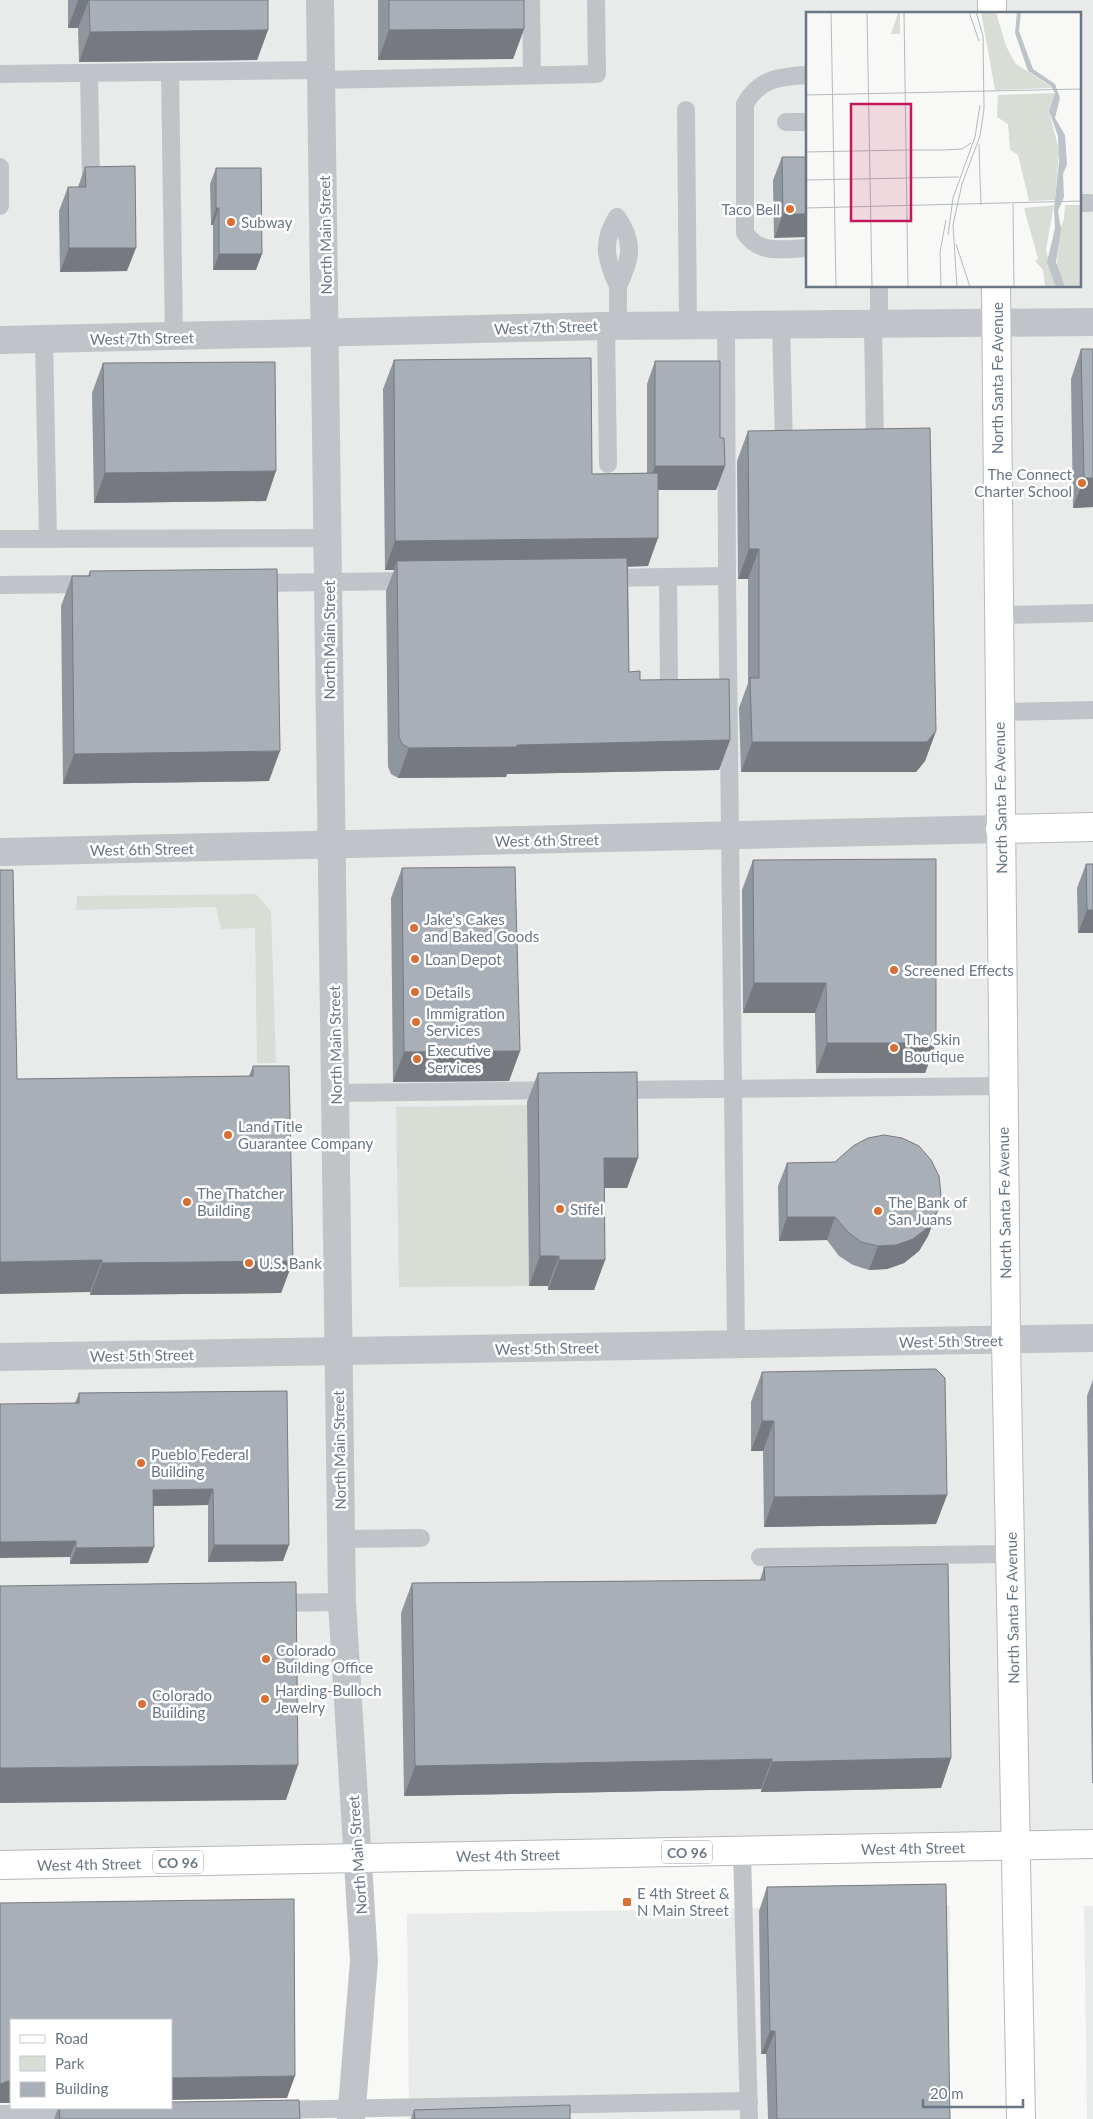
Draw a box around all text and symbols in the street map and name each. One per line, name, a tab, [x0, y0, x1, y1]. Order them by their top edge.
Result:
inset map	[806, 12, 1080, 288]
street label: North Main Street	[315, 175, 335, 295]
place label: Taco Bell	[721, 200, 780, 218]
marker: Taco Bell	[784, 203, 796, 215]
place label: Subway	[241, 213, 293, 231]
marker: Subway	[225, 216, 237, 228]
street label: North Santa Fe Avenue	[988, 302, 1006, 454]
street label: West 7th Street	[494, 316, 599, 338]
street label: West 7th Street	[90, 328, 195, 348]
place label: The Connect Charter School	[974, 465, 1073, 500]
marker: The Connect Charter School	[1076, 477, 1088, 489]
street label: North Main Street	[320, 580, 338, 700]
street label: North Santa Fe Avenue	[990, 722, 1010, 874]
street label: West 6th Street	[495, 830, 600, 850]
street label: West 6th Street	[90, 839, 195, 859]
place label: Jake's Cakes and Baked Goods	[424, 910, 539, 945]
marker: Jake's Cakes and Baked Goods	[408, 922, 420, 934]
place label: Loan Depot	[425, 950, 502, 968]
marker: Loan Depot	[409, 953, 421, 965]
place label: Screened Effects	[904, 961, 1014, 979]
marker: Screened Effects	[888, 964, 900, 976]
place label: Details	[425, 983, 471, 1001]
street label: North Main Street	[325, 985, 345, 1105]
marker: Details	[409, 986, 421, 998]
place label: Immigration Services	[426, 1004, 505, 1039]
marker: Immigration Services	[410, 1016, 422, 1028]
place label: The Skin Boutique	[904, 1030, 964, 1065]
place label: Executive Services	[427, 1041, 491, 1076]
marker: The Skin Boutique	[888, 1042, 900, 1054]
marker: Executive Services	[411, 1053, 423, 1065]
place label: Land Title Guarantee Company	[238, 1117, 373, 1152]
street label: North Santa Fe Avenue	[994, 1127, 1014, 1279]
marker: Land Title Guarantee Company	[222, 1129, 234, 1141]
place label: The Thatcher Building	[197, 1184, 285, 1219]
place label: The Bank of San Juans	[888, 1193, 968, 1228]
marker: The Thatcher Building	[181, 1196, 193, 1208]
place label: Stifel	[570, 1200, 604, 1218]
marker: Stifel	[554, 1203, 566, 1215]
marker: The Bank of San Juans	[872, 1205, 884, 1217]
place label: U.S. Bank	[259, 1254, 322, 1272]
marker: U.S. Bank	[243, 1257, 255, 1269]
street label: West 5th Street	[899, 1331, 1004, 1351]
street label: West 5th Street	[495, 1338, 600, 1358]
street label: West 5th Street	[90, 1345, 195, 1365]
street label: North Main Street	[329, 1390, 349, 1510]
place label: Pueblo Federal Building	[151, 1445, 249, 1480]
marker: Pueblo Federal Building	[135, 1457, 147, 1469]
street label: North Santa Fe Avenue	[1002, 1532, 1022, 1684]
place label: Colorado Building Office	[276, 1641, 373, 1676]
marker: Colorado Building Office	[260, 1653, 272, 1665]
place label: Harding-Bulloch Jewelry	[275, 1681, 382, 1716]
place label: Colorado Building	[152, 1686, 212, 1721]
marker: Harding-Bulloch Jewelry	[259, 1693, 271, 1705]
marker: Colorado Building	[136, 1698, 148, 1710]
street label: North Main Street	[344, 1794, 370, 1915]
street label: West 4th Street	[861, 1838, 966, 1858]
road number: CO 96	[662, 1840, 712, 1864]
street label: West 4th Street	[456, 1845, 561, 1865]
road number: CO 96	[153, 1850, 203, 1874]
street label: West 4th Street	[37, 1854, 142, 1874]
place label: E 4th Street & N Main Street	[637, 1884, 730, 1919]
marker: E 4th Street & N Main Street	[621, 1896, 633, 1908]
legend	[10, 2019, 172, 2109]
text: Road	[55, 2029, 88, 2047]
text: Park	[55, 2054, 85, 2072]
scale bar	[923, 2076, 1023, 2108]
text: Building	[55, 2079, 108, 2097]
text: 20 m	[930, 2084, 964, 2102]

